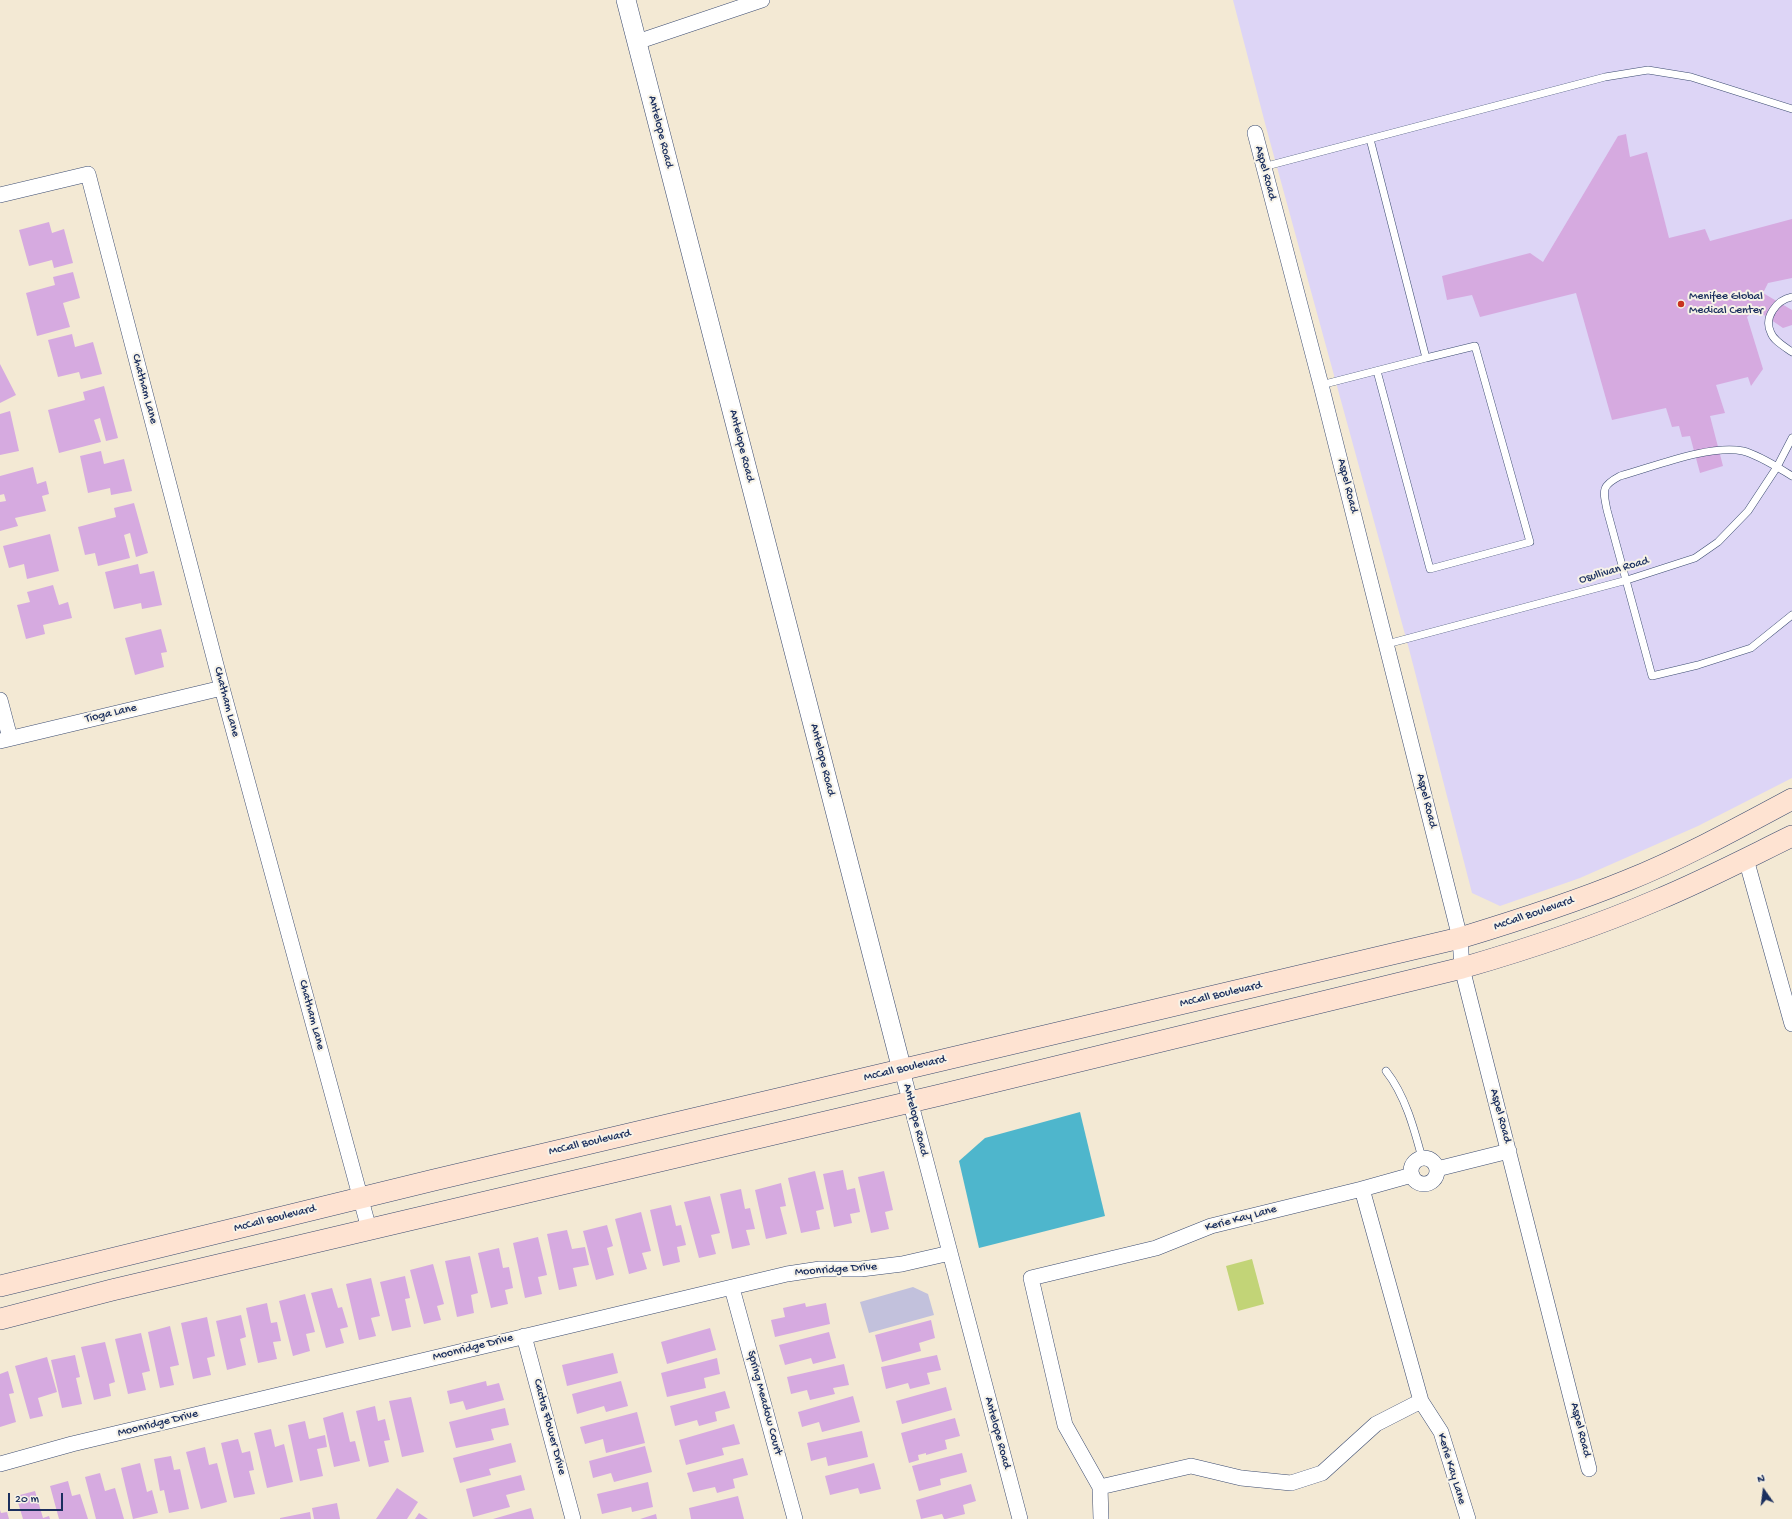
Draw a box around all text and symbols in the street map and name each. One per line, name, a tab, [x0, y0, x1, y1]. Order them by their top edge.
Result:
street label: Antelope Road	[644, 94, 676, 170]
street label: Aspel Road	[1251, 144, 1279, 202]
place label: Menifee Global Medical Center	[1689, 290, 1763, 318]
marker: Menifee Global Medical Center	[1676, 299, 1686, 309]
street label: Chatham Lane	[128, 352, 160, 426]
street label: Antelope Road	[725, 408, 757, 484]
street label: Aspel Road	[1333, 457, 1361, 515]
street label: Osullivan Road	[1577, 554, 1651, 588]
street label: Chatham Lane	[210, 665, 242, 739]
street label: Tioga Lane	[84, 701, 138, 727]
street label: Antelope Road	[806, 722, 838, 798]
street label: Aspel Road	[1412, 772, 1440, 830]
street label: McCall Boulevard	[1492, 894, 1576, 934]
street label: Chatham Lane	[295, 978, 327, 1052]
street label: McCall Boulevard	[1179, 979, 1263, 1011]
street label: McCall Boulevard	[863, 1053, 947, 1085]
street label: Antelope Road	[899, 1082, 931, 1158]
street label: Aspel Road	[1486, 1087, 1514, 1145]
street label: McCall Boulevard	[548, 1127, 632, 1159]
street label: McCall Boulevard	[233, 1202, 317, 1236]
street label: Kerie Kay Lane	[1204, 1203, 1278, 1235]
street label: Moonridge Drive	[794, 1260, 878, 1280]
street label: Moonridge Drive	[431, 1331, 515, 1365]
street label: Spring Meadow Court	[743, 1349, 785, 1457]
street label: Cactus Flower Drive	[529, 1377, 569, 1477]
street label: Antelope Road	[980, 1395, 1014, 1471]
street label: Aspel Road	[1566, 1401, 1594, 1459]
street label: Moonridge Drive	[116, 1407, 200, 1441]
street label: Kerie Kay Lane	[1433, 1432, 1469, 1506]
north arrow	[1744, 1471, 1784, 1511]
text: N	[1756, 1473, 1766, 1486]
scale bar	[10, 1485, 65, 1511]
text: 20 m	[15, 1493, 39, 1507]

